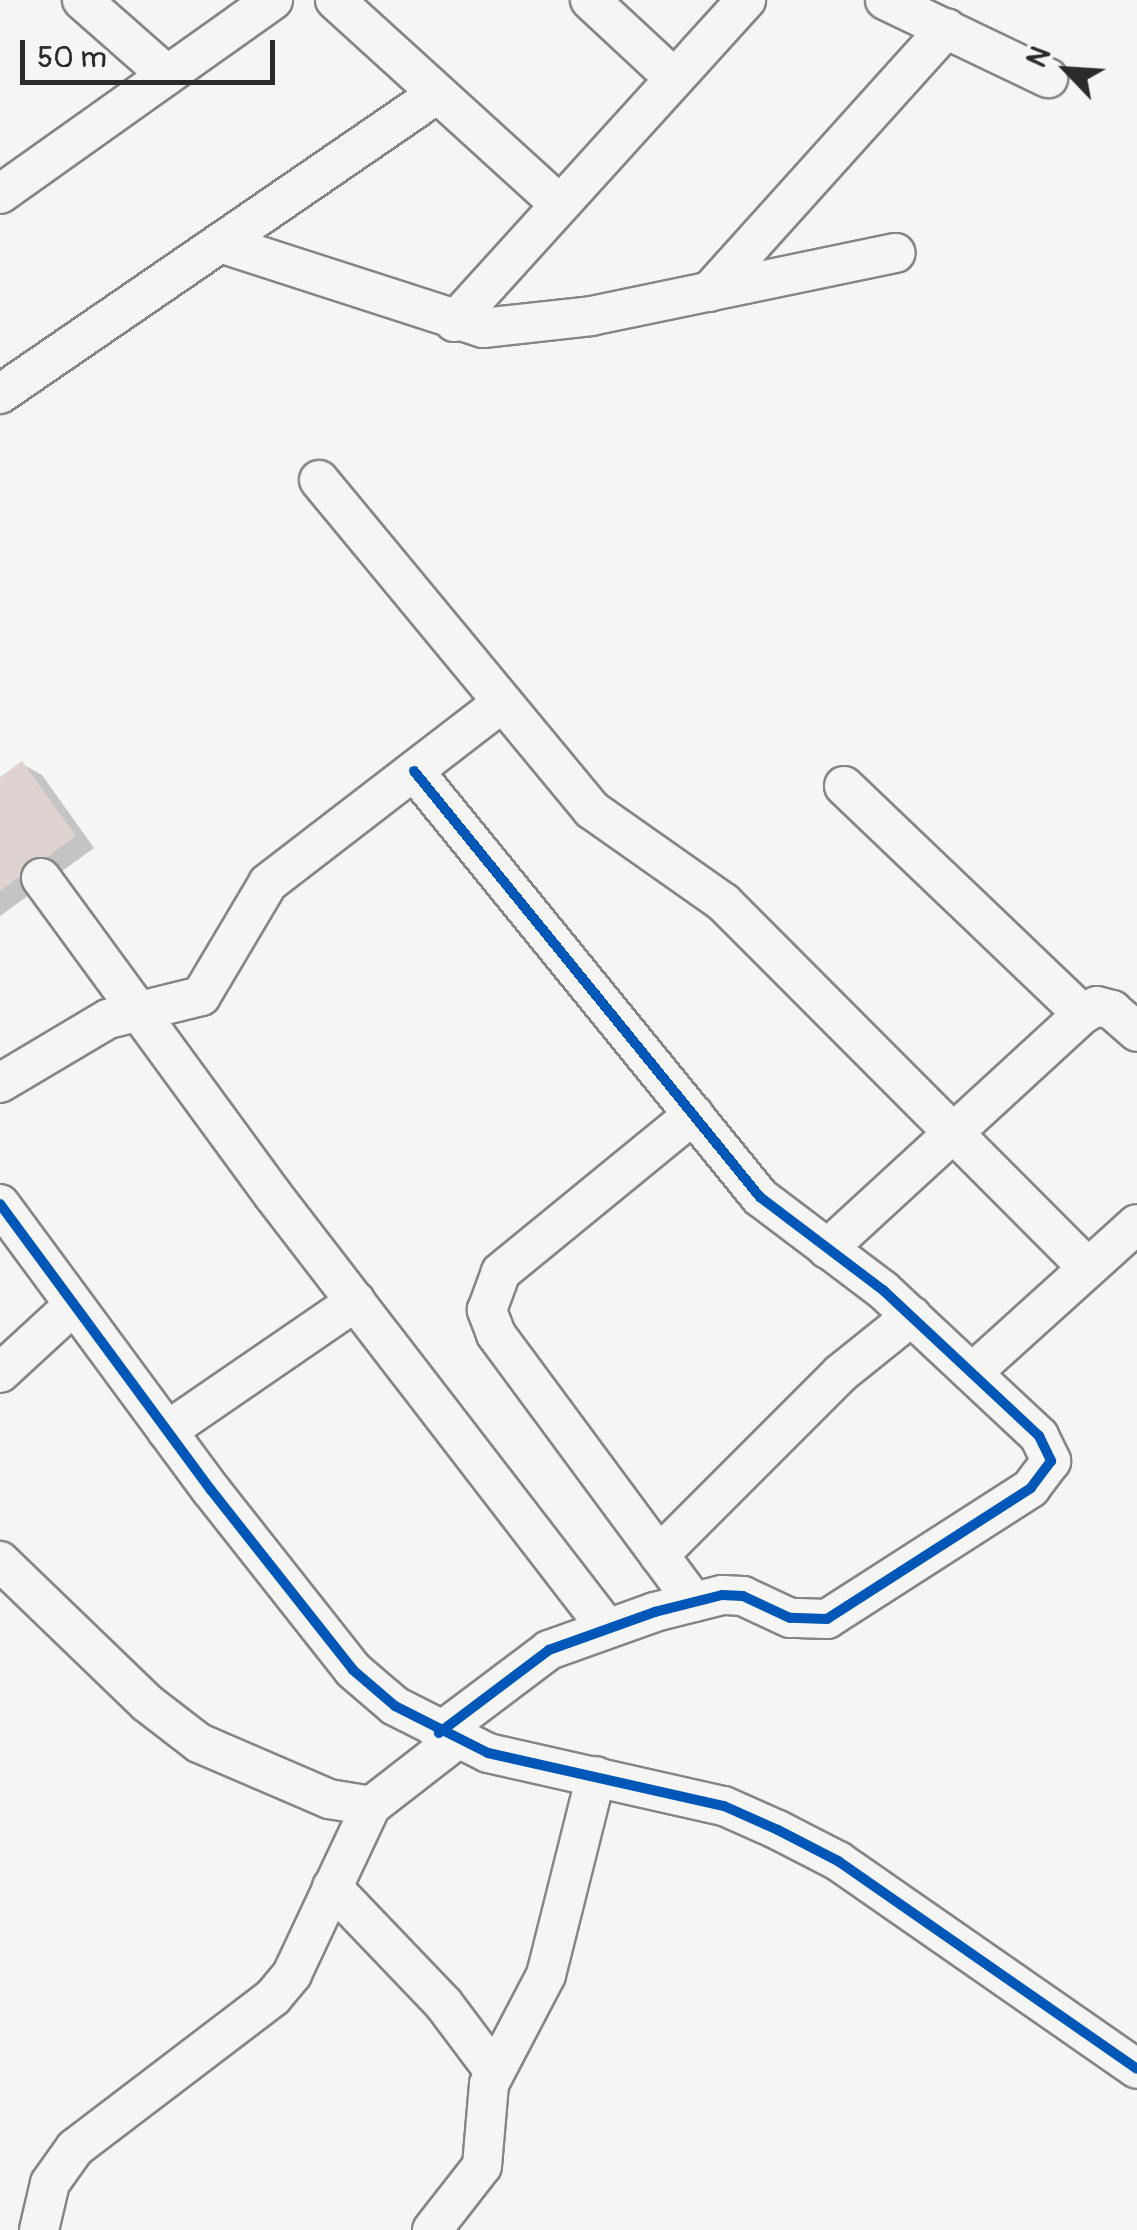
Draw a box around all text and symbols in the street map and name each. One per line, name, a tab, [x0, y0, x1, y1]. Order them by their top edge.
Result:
scale bar	[25, 20, 280, 82]
north arrow	[1017, 20, 1117, 120]
text: 50 m	[37, 39, 107, 76]
text: N	[1019, 41, 1059, 73]

